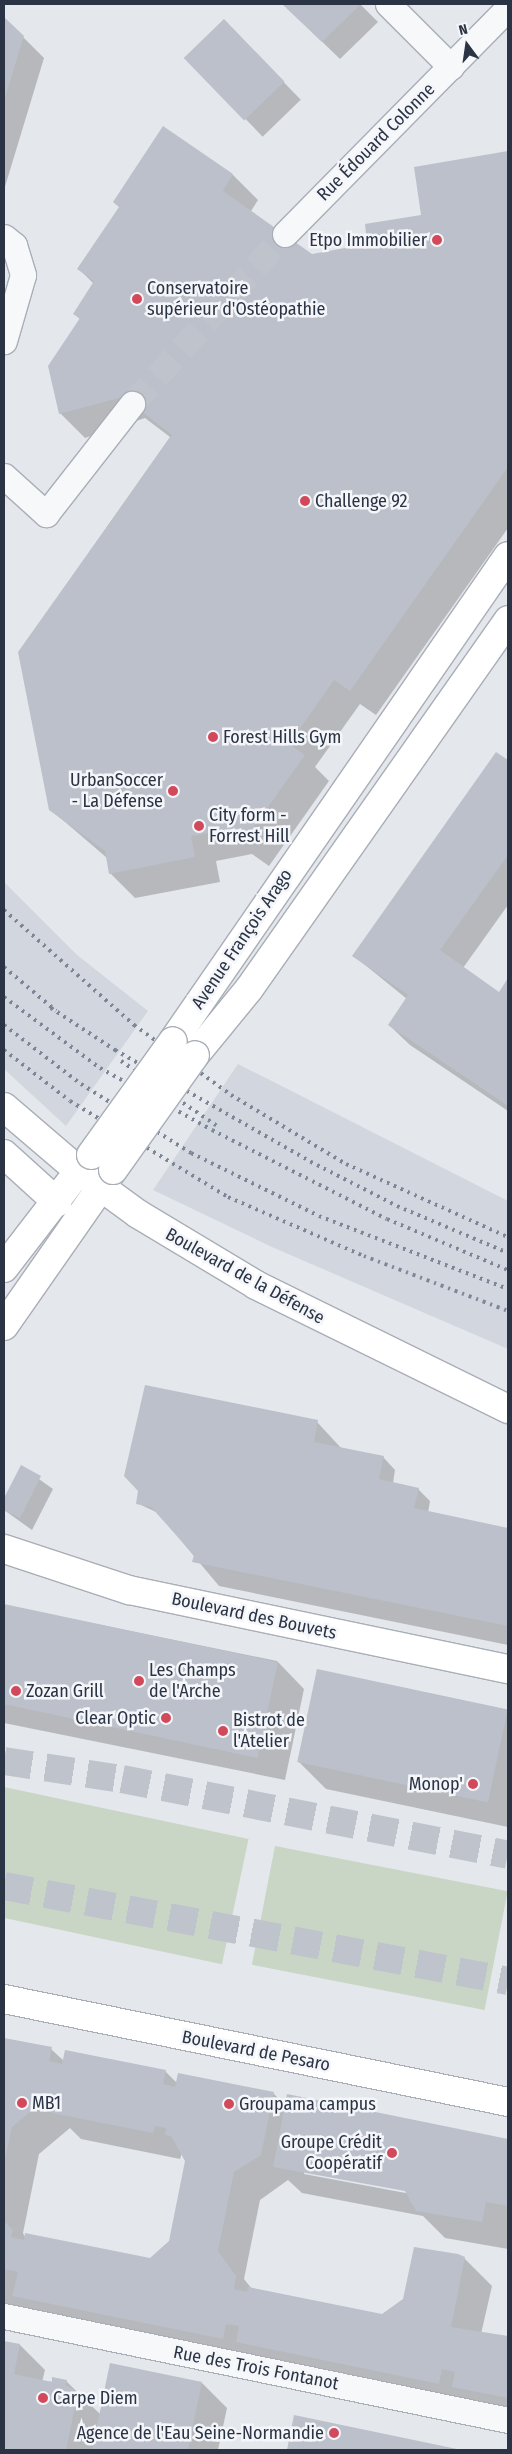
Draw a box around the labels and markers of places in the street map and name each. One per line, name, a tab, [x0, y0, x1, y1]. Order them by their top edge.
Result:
place label: Etpo Immobilier	[309, 229, 427, 251]
marker: Etpo Immobilier	[431, 234, 443, 246]
place label: Conservatoire supérieur d'Ostéopathie	[147, 278, 325, 320]
marker: Conservatoire supérieur d'Ostéopathie	[131, 293, 143, 305]
place label: Challenge 92	[315, 490, 408, 512]
marker: Challenge 92	[299, 495, 311, 507]
place label: Forest Hills Gym	[223, 726, 341, 748]
marker: Forest Hills Gym	[207, 731, 219, 743]
place label: UrbanSoccer - La Défense	[70, 770, 163, 812]
marker: UrbanSoccer - La Défense	[167, 785, 179, 797]
place label: City form - Forrest Hill	[209, 805, 289, 848]
marker: City form - Forrest Hill	[193, 820, 205, 832]
place label: Les Champs de l'Arche	[149, 1660, 236, 1702]
marker: Les Champs de l'Arche	[133, 1675, 145, 1687]
place label: Zozan Grill	[26, 1680, 104, 1702]
marker: Zozan Grill	[10, 1685, 22, 1697]
place label: Clear Optic	[75, 1707, 156, 1729]
place label: Bistrot de l'Atelier	[233, 1710, 305, 1752]
marker: Clear Optic	[160, 1712, 172, 1724]
marker: Bistrot de l'Atelier	[217, 1725, 229, 1737]
place label: Monop'	[409, 1773, 463, 1795]
marker: Monop'	[467, 1778, 479, 1790]
place label: MB1	[32, 2092, 61, 2114]
place label: Groupama campus	[239, 2093, 376, 2115]
marker: MB1	[16, 2097, 28, 2109]
marker: Groupama campus	[223, 2098, 235, 2110]
place label: Groupe Crédit Coopératif	[281, 2132, 382, 2174]
marker: Groupe Crédit Coopératif	[386, 2147, 398, 2159]
place label: Carpe Diem	[53, 2387, 137, 2409]
marker: Carpe Diem	[37, 2392, 49, 2404]
place label: Agence de l'Eau Seine-Normandie	[77, 2422, 324, 2444]
marker: Agence de l'Eau Seine-Normandie	[328, 2427, 340, 2439]

